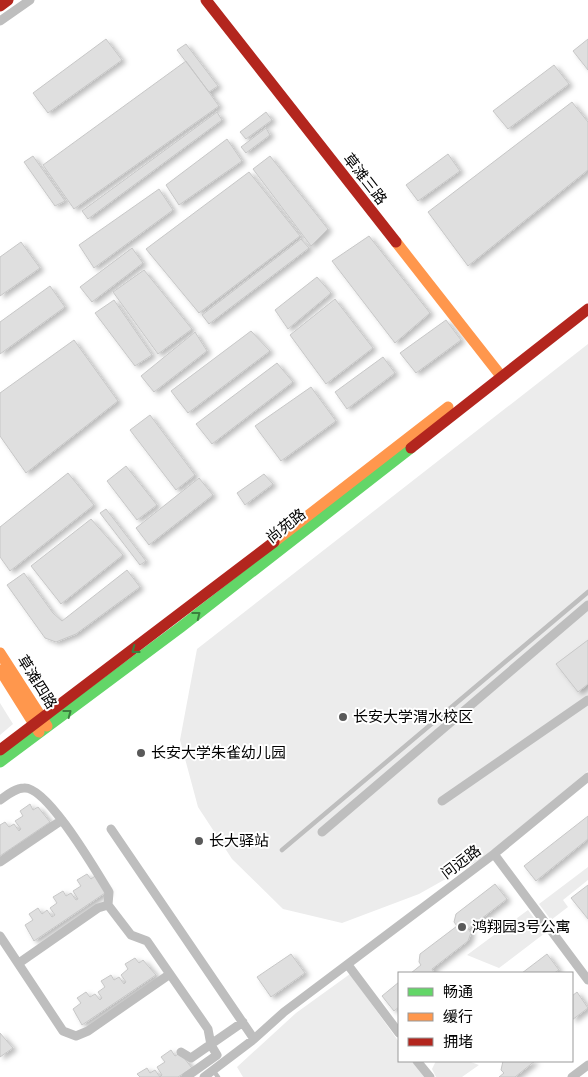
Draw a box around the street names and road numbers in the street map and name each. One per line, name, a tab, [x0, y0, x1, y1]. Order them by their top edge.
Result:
street label: 草滩三路	[339, 149, 392, 208]
street label: 尚苑路	[261, 503, 309, 547]
street label: 草滩四路	[13, 651, 62, 712]
street label: 问远路	[436, 840, 484, 883]

